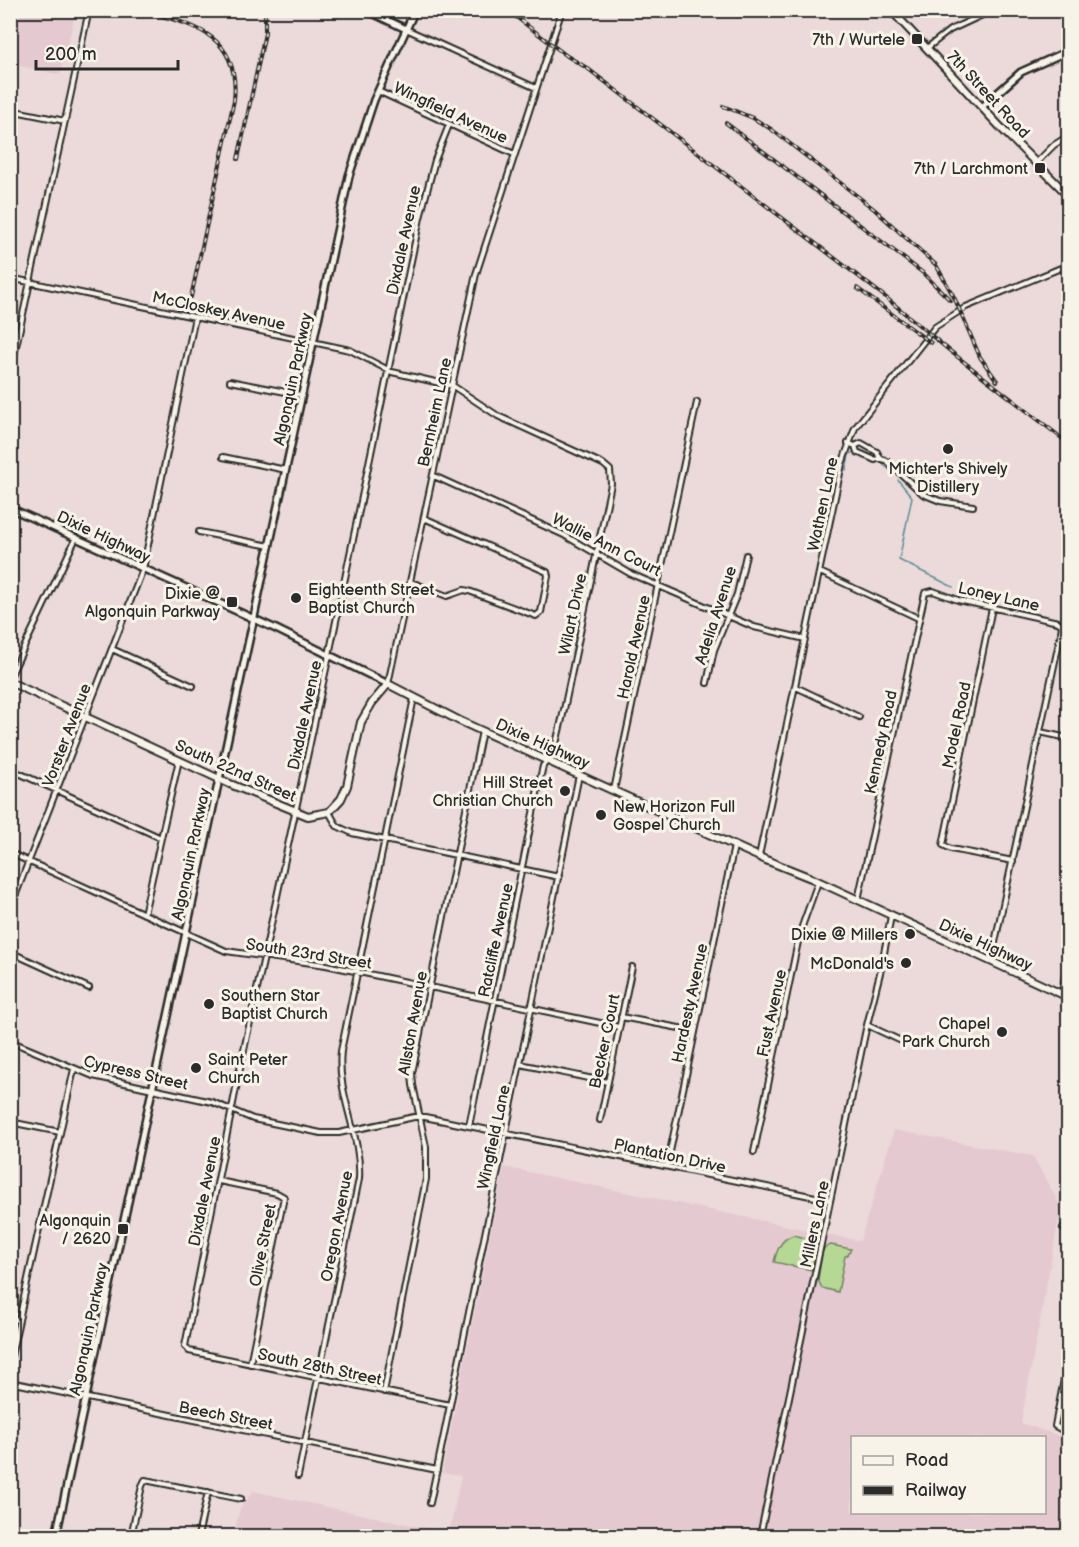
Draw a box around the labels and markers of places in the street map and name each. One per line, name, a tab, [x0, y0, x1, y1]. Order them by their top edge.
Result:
place label: 7th / Wurtele	[812, 31, 905, 50]
marker: 7th / Wurtele	[910, 32, 924, 46]
place label: 7th / Larchmont	[914, 160, 1028, 179]
marker: 7th / Larchmont	[1033, 161, 1047, 175]
marker: Michter's Shively Distillery	[941, 442, 955, 456]
place label: Michter's Shively Distillery	[888, 460, 1008, 497]
place label: Eighteenth Street Baptist Church	[308, 581, 435, 618]
place label: Dixie @ Algonquin Parkway	[85, 585, 221, 622]
marker: Eighteenth Street Baptist Church	[289, 591, 303, 605]
marker: Dixie @ Algonquin Parkway	[225, 595, 239, 609]
place label: Hill Street Christian Church	[432, 774, 553, 811]
marker: Hill Street Christian Church	[558, 784, 572, 798]
place label: New Horizon Full Gospel Church	[613, 798, 735, 835]
marker: New Horizon Full Gospel Church	[594, 808, 608, 822]
place label: Dixie @ Millers	[791, 926, 898, 945]
marker: Dixie @ Millers	[903, 927, 917, 941]
place label: McDonald's	[810, 955, 894, 974]
marker: McDonald's	[899, 956, 913, 970]
place label: Southern Star Baptist Church	[221, 987, 328, 1024]
marker: Southern Star Baptist Church	[202, 997, 216, 1011]
place label: Chapel Park Church	[902, 1015, 990, 1052]
marker: Chapel Park Church	[995, 1025, 1009, 1039]
place label: Saint Peter Church	[208, 1051, 288, 1088]
marker: Saint Peter Church	[189, 1061, 203, 1075]
place label: Algonquin / 2620	[39, 1212, 111, 1249]
marker: Algonquin / 2620	[116, 1222, 130, 1236]

